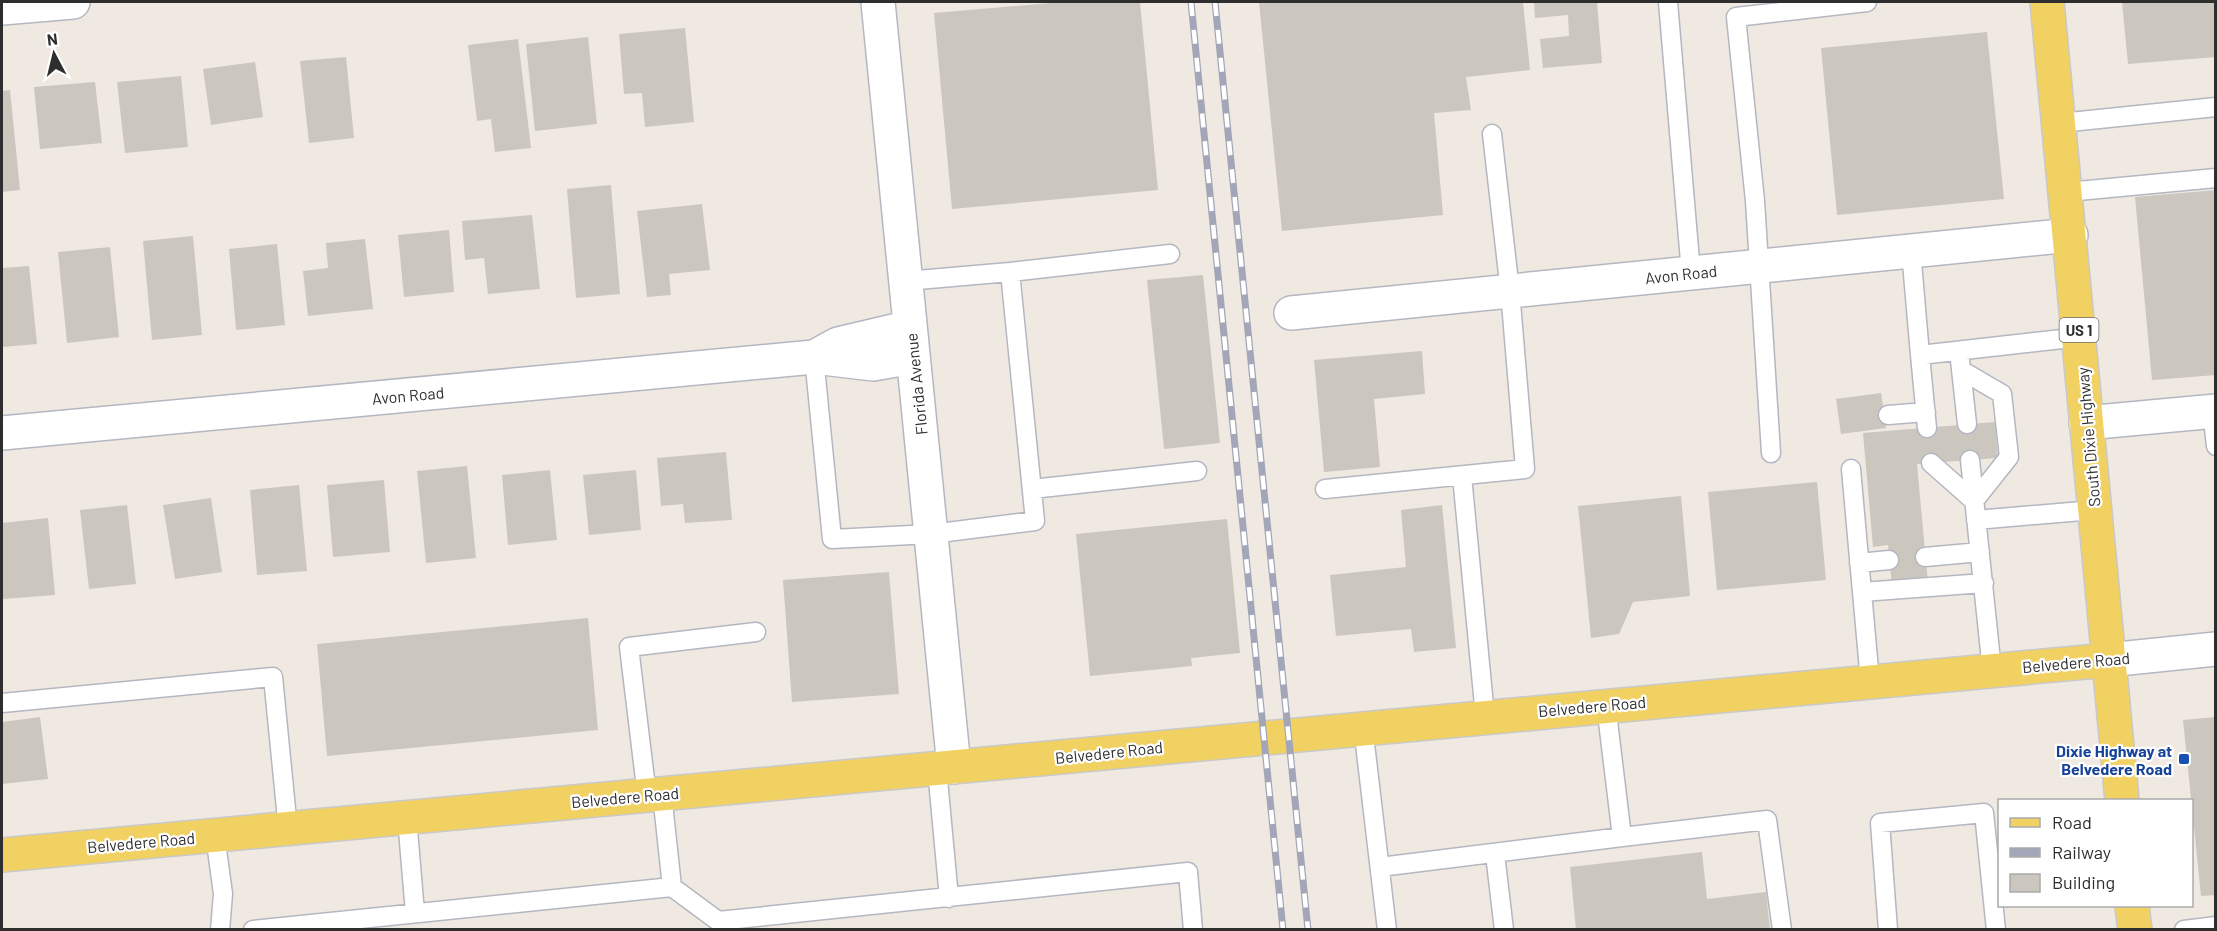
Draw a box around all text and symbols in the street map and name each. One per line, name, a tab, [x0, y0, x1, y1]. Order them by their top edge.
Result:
north arrow	[24, 24, 84, 84]
text: N	[46, 29, 59, 49]
street label: Avon Road	[1644, 261, 1718, 287]
road number: US 1	[2060, 318, 2098, 342]
street label: Florida Avenue	[901, 332, 931, 436]
street label: South Dixie Highway	[2072, 366, 2104, 508]
street label: Avon Road	[371, 382, 445, 408]
street label: Belvedere Road	[2021, 648, 2131, 676]
street label: Belvedere Road	[1537, 692, 1647, 720]
street label: Belvedere Road	[1054, 737, 1164, 767]
place label: Dixie Highway at Belvedere Road	[2056, 741, 2172, 778]
marker: Dixie Highway at Belvedere Road	[2177, 752, 2191, 766]
street label: Belvedere Road	[570, 783, 680, 811]
legend	[1998, 799, 2193, 907]
text: Road	[2052, 811, 2092, 833]
street label: Belvedere Road	[86, 828, 196, 856]
text: Railway	[2052, 841, 2111, 863]
text: Building	[2052, 871, 2115, 893]

